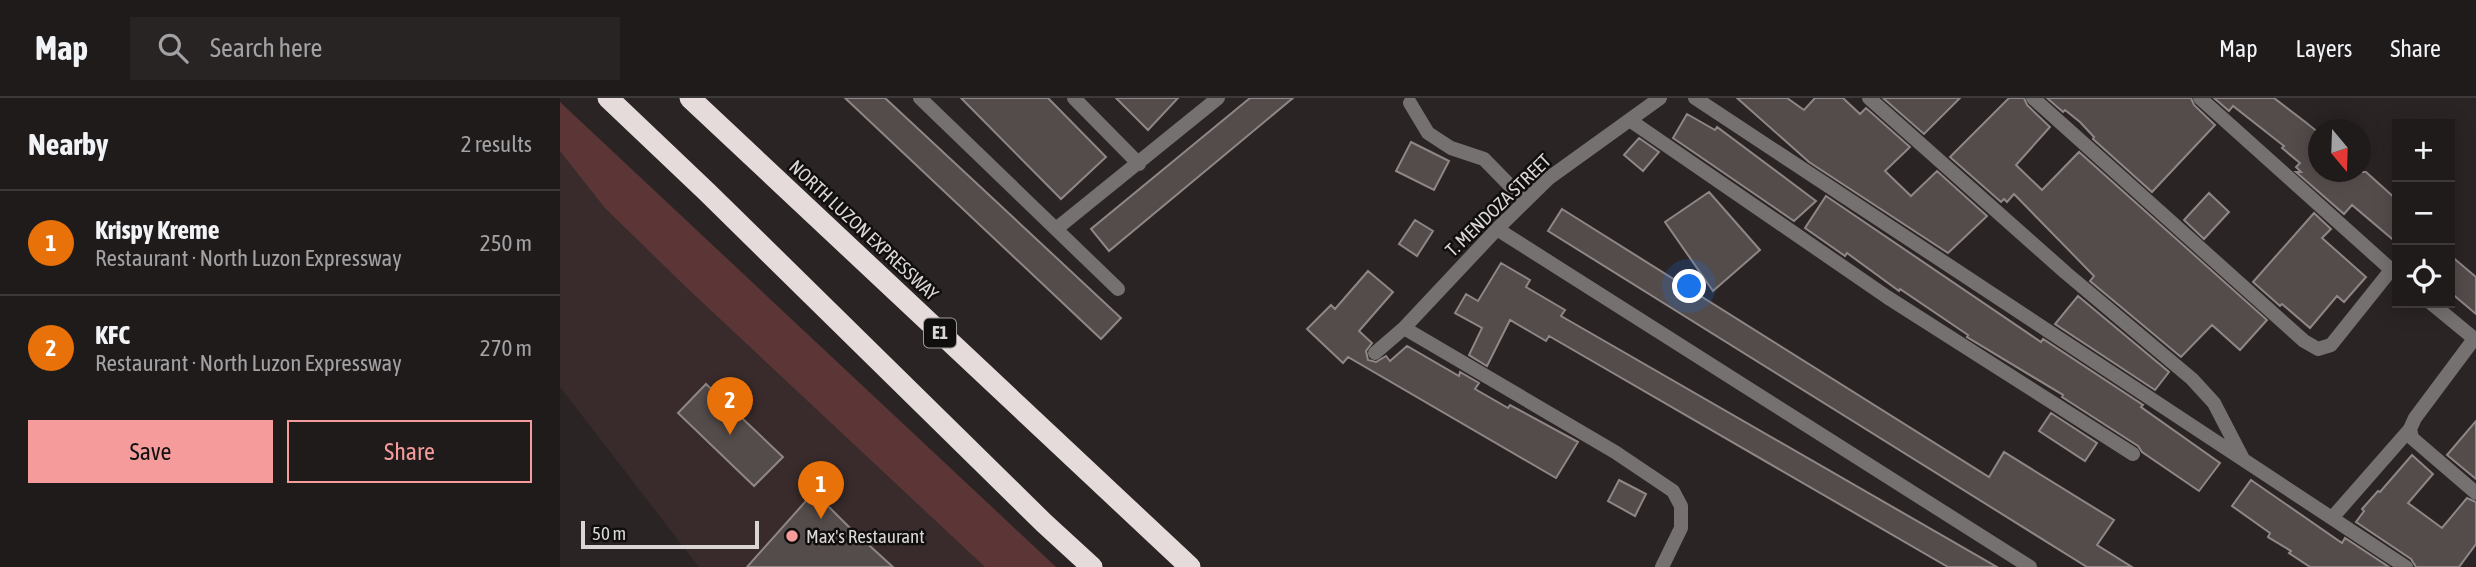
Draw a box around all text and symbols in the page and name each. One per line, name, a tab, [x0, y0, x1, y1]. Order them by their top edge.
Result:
search box	[130, 17, 620, 80]
text: Map	[35, 29, 88, 67]
icon: search	[154, 29, 192, 67]
text: Search here	[210, 33, 322, 63]
text: Map	[2219, 35, 2258, 62]
text: Layers	[2296, 35, 2352, 62]
text: Share	[2390, 35, 2441, 62]
north arrow	[2308, 119, 2371, 182]
map controls	[2392, 119, 2455, 308]
button: +	[2392, 119, 2455, 182]
text: Nearby	[28, 127, 108, 161]
text: 2 results	[461, 131, 532, 157]
street label: T. MENDOZA STREET	[1441, 149, 1556, 261]
street label: NORTH LUZON EXPRESSWAY	[785, 155, 943, 305]
button: −	[2392, 182, 2455, 245]
text: Krispy Kreme	[95, 215, 220, 245]
text: 1	[46, 230, 56, 256]
text: 250 m	[480, 230, 532, 256]
text: Restaurant · North Luzon Expressway	[95, 245, 402, 271]
button: locate	[2392, 245, 2455, 308]
your location	[1672, 269, 1706, 303]
road number: E1	[924, 318, 956, 347]
text: KFC	[95, 320, 130, 350]
text: 2	[46, 335, 56, 361]
text: 270 m	[480, 335, 532, 361]
text: Restaurant · North Luzon Expressway	[95, 350, 402, 376]
pin: 2	[707, 377, 753, 435]
button: Save	[28, 420, 273, 483]
button: Share	[287, 420, 532, 483]
pin: 1	[798, 461, 844, 519]
scale bar	[581, 518, 760, 550]
text: 50 m	[592, 522, 626, 544]
place label: Max's Restaurant	[806, 525, 925, 547]
marker: Max's Restaurant	[784, 528, 800, 544]

